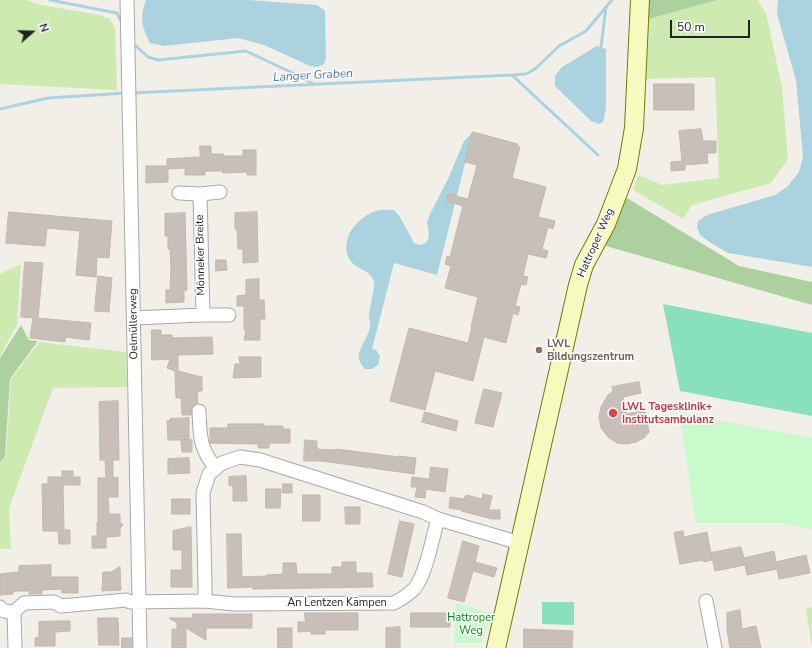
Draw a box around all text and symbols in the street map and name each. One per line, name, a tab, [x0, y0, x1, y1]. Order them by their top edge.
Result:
north arrow	[12, 12, 52, 52]
scale bar	[672, 12, 752, 38]
text: 50 m	[677, 19, 705, 35]
text: N	[35, 21, 52, 34]
water label: Langer Graben	[273, 67, 353, 85]
street label: Hattroper Weg	[575, 206, 617, 280]
street label: Mönneker Breite	[194, 214, 208, 296]
street label: Oelmüllerweg	[127, 288, 141, 360]
place label: LWL Bildungszentrum	[547, 337, 634, 363]
marker: LWL Bildungszentrum	[534, 345, 544, 355]
place label: LWL Tagesklinik+ Institutsambulanz	[622, 400, 714, 426]
marker: LWL Tagesklinik+ Institutsambulanz	[607, 407, 619, 419]
street label: An Lentzen Kämpen	[287, 596, 387, 610]
park label: Hattroper Weg	[447, 611, 495, 637]

